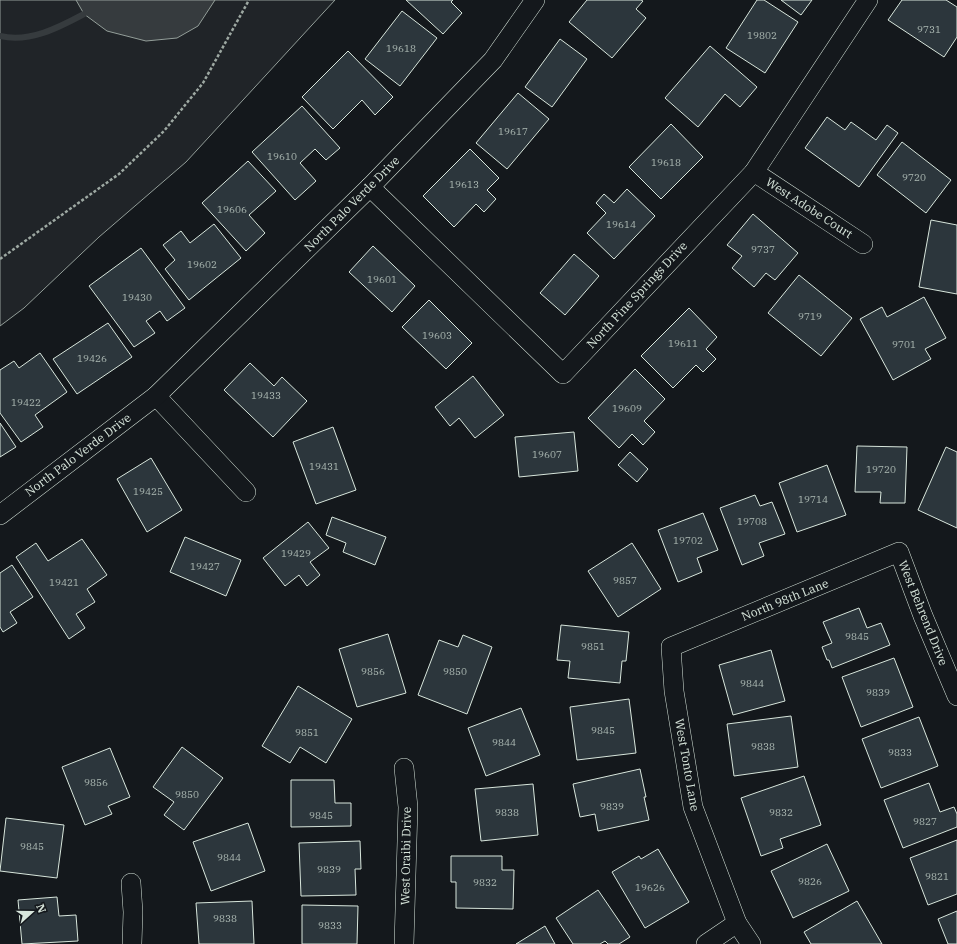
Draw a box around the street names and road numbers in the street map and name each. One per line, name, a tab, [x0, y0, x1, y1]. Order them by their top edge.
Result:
street label: North Palo Verde Drive	[301, 153, 403, 255]
street label: West Adobe Court	[763, 174, 856, 241]
street label: North Pine Springs Drive	[583, 238, 690, 351]
street label: North Palo Verde Drive	[22, 410, 134, 499]
street label: West Behrend Drive	[896, 558, 951, 668]
street label: North 98th Lane	[739, 575, 831, 624]
street label: West Tonto Lane	[672, 718, 703, 812]
street label: West Oraibi Drive	[397, 807, 414, 905]

